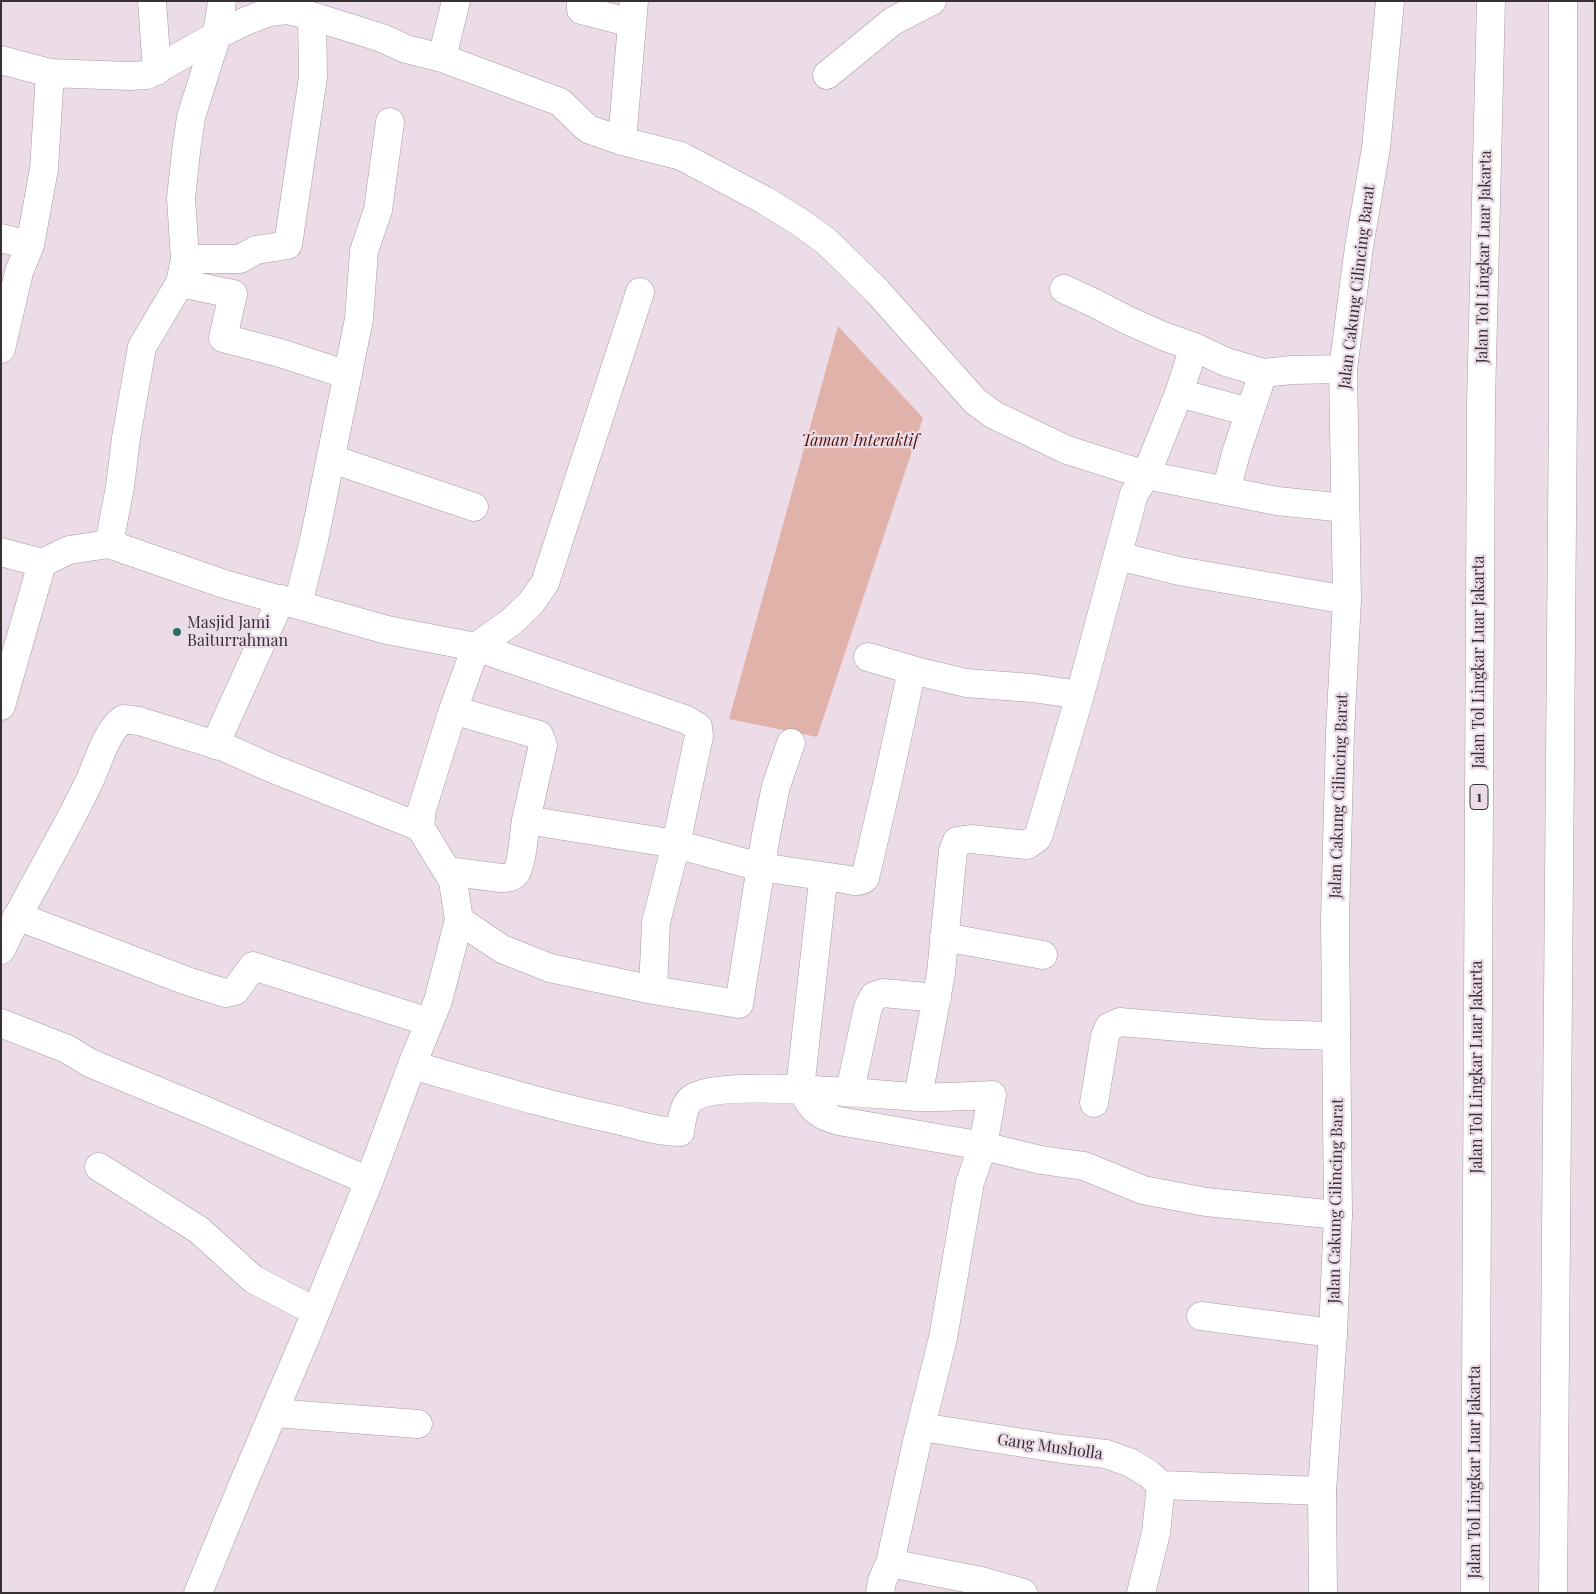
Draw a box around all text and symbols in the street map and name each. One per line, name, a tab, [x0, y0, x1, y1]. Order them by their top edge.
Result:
street label: Jalan Tol Lingkar Luar Jakarta	[1473, 150, 1495, 364]
street label: Jalan Cakung Cilincing Barat	[1335, 184, 1379, 390]
park label: Taman Interaktif	[802, 431, 918, 451]
street label: Jalan Tol Lingkar Luar Jakarta	[1469, 556, 1489, 768]
place label: Masjid Jami Baiturrahman	[187, 613, 288, 651]
marker: Masjid Jami Baiturrahman	[171, 626, 183, 638]
street label: Jalan Cakung Cilincing Barat	[1326, 693, 1352, 899]
road number: 1	[1470, 784, 1488, 810]
street label: Jalan Tol Lingkar Luar Jakarta	[1467, 961, 1487, 1173]
street label: Jalan Cakung Cilincing Barat	[1325, 1098, 1347, 1304]
street label: Jalan Tol Lingkar Luar Jakarta	[1465, 1366, 1485, 1578]
street label: Gang Musholla	[996, 1430, 1104, 1464]

